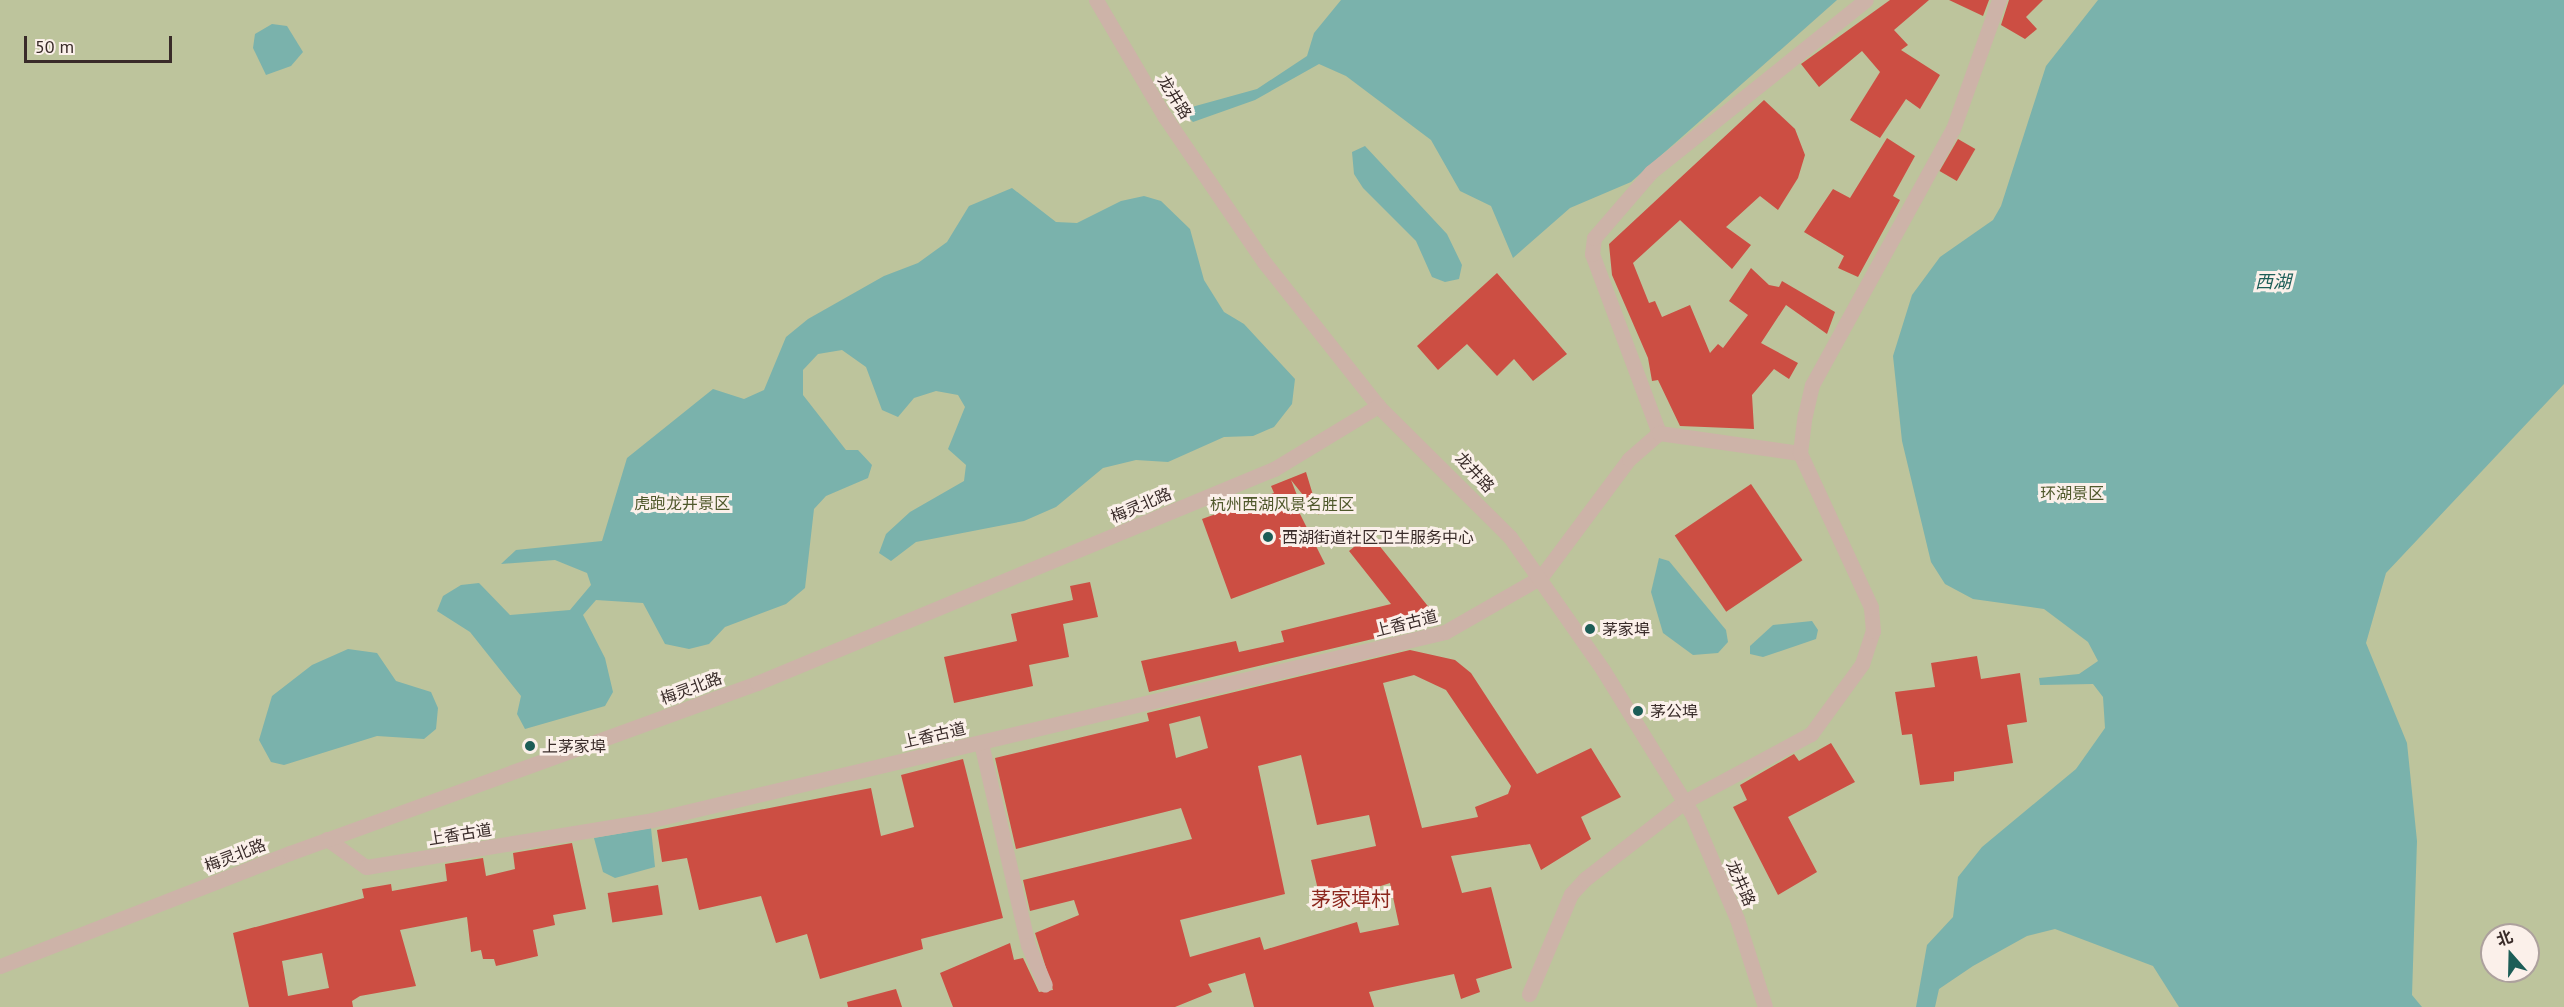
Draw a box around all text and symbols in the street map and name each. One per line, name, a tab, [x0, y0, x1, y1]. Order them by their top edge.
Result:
scale bar	[27, 24, 176, 62]
text: 50 m	[35, 35, 74, 58]
street label: 龙井路	[1154, 72, 1196, 122]
water label: 西湖	[2255, 271, 2291, 293]
street label: 龙井路	[1452, 448, 1498, 496]
park label: 环湖景区	[2040, 483, 2104, 503]
street label: 梅灵北路	[1108, 484, 1174, 526]
park label: 虎跑龙井景区	[634, 493, 730, 513]
park label: 杭州西湖风景名胜区	[1210, 494, 1354, 514]
place label: 西湖街道社区卫生服务中心	[1282, 527, 1474, 547]
marker: 西湖街道社区卫生服务中心	[1259, 528, 1277, 546]
street label: 上香古道	[1373, 606, 1439, 640]
place label: 茅家埠	[1602, 619, 1650, 639]
marker: 茅家埠	[1583, 622, 1597, 636]
street label: 梅灵北路	[658, 668, 724, 708]
place label: 茅公埠	[1650, 701, 1698, 721]
marker: 茅公埠	[1631, 704, 1645, 718]
street label: 上香古道	[901, 718, 967, 752]
place label: 上茅家埠	[542, 736, 606, 756]
marker: 上茅家埠	[523, 739, 537, 753]
street label: 上香古道	[427, 820, 493, 848]
street label: 梅灵北路	[202, 835, 268, 875]
street label: 龙井路	[1722, 857, 1760, 909]
district label: 茅家埠村	[1311, 887, 1391, 911]
north arrow	[2480, 923, 2540, 983]
text: 北	[2494, 926, 2515, 950]

